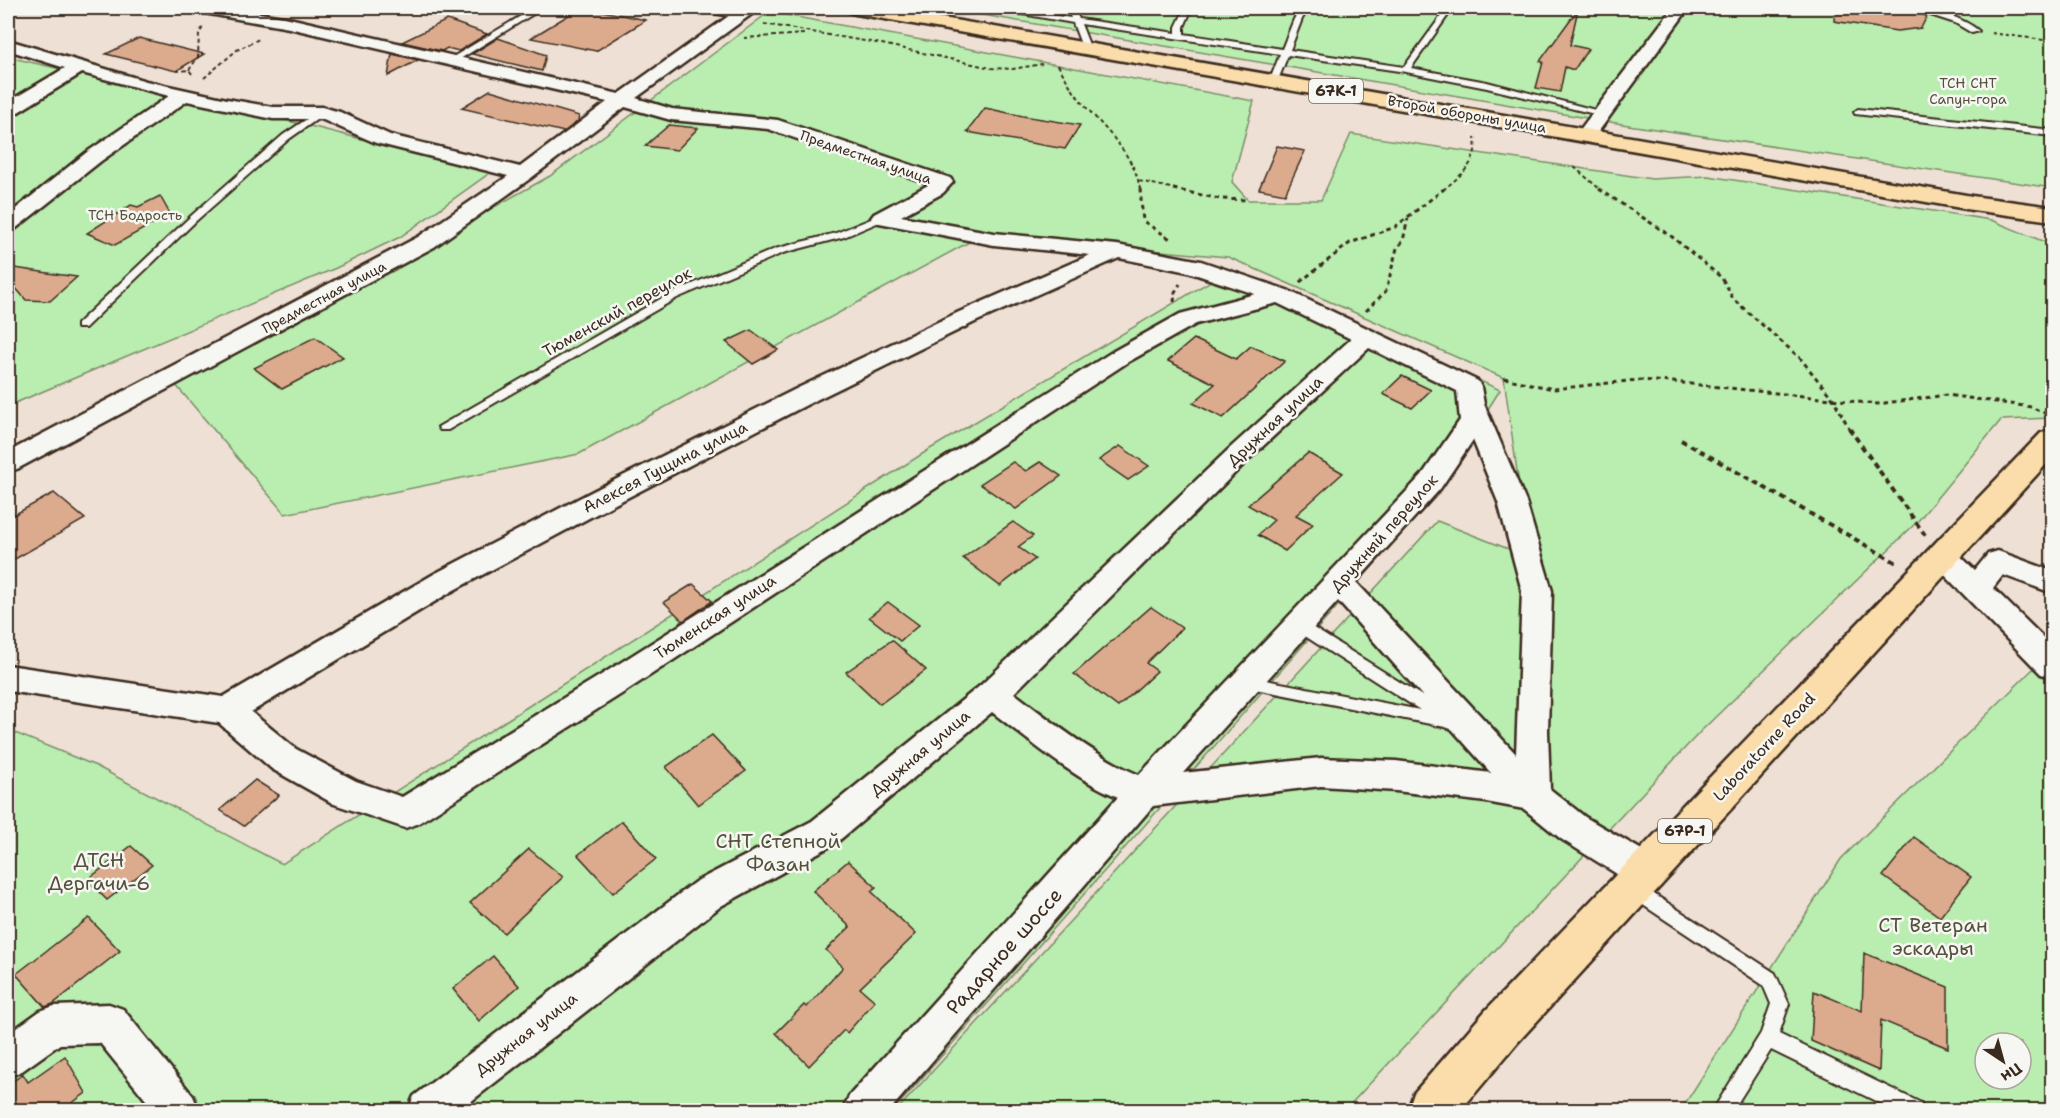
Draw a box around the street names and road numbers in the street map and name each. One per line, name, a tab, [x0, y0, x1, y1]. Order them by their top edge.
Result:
road number: 67К-1	[1309, 79, 1363, 103]
street label: Второй обороны улица	[1386, 91, 1548, 137]
street label: Предместная улица	[798, 126, 934, 188]
street label: Предместная улица	[259, 257, 389, 337]
street label: Тюменский переулок	[539, 262, 696, 362]
street label: Дружная улица	[1222, 371, 1328, 471]
street label: Алексея Гущина улица	[579, 416, 751, 518]
street label: Дружный переулок	[1326, 469, 1443, 596]
street label: Тюменская улица	[650, 570, 780, 664]
street label: Laboratorne Road	[1708, 688, 1820, 806]
street label: Дружная улица	[866, 705, 974, 801]
road number: 67Р-1	[1658, 819, 1712, 843]
street label: Радарное шоссе	[940, 882, 1068, 1020]
street label: Дружная улица	[471, 987, 581, 1080]

